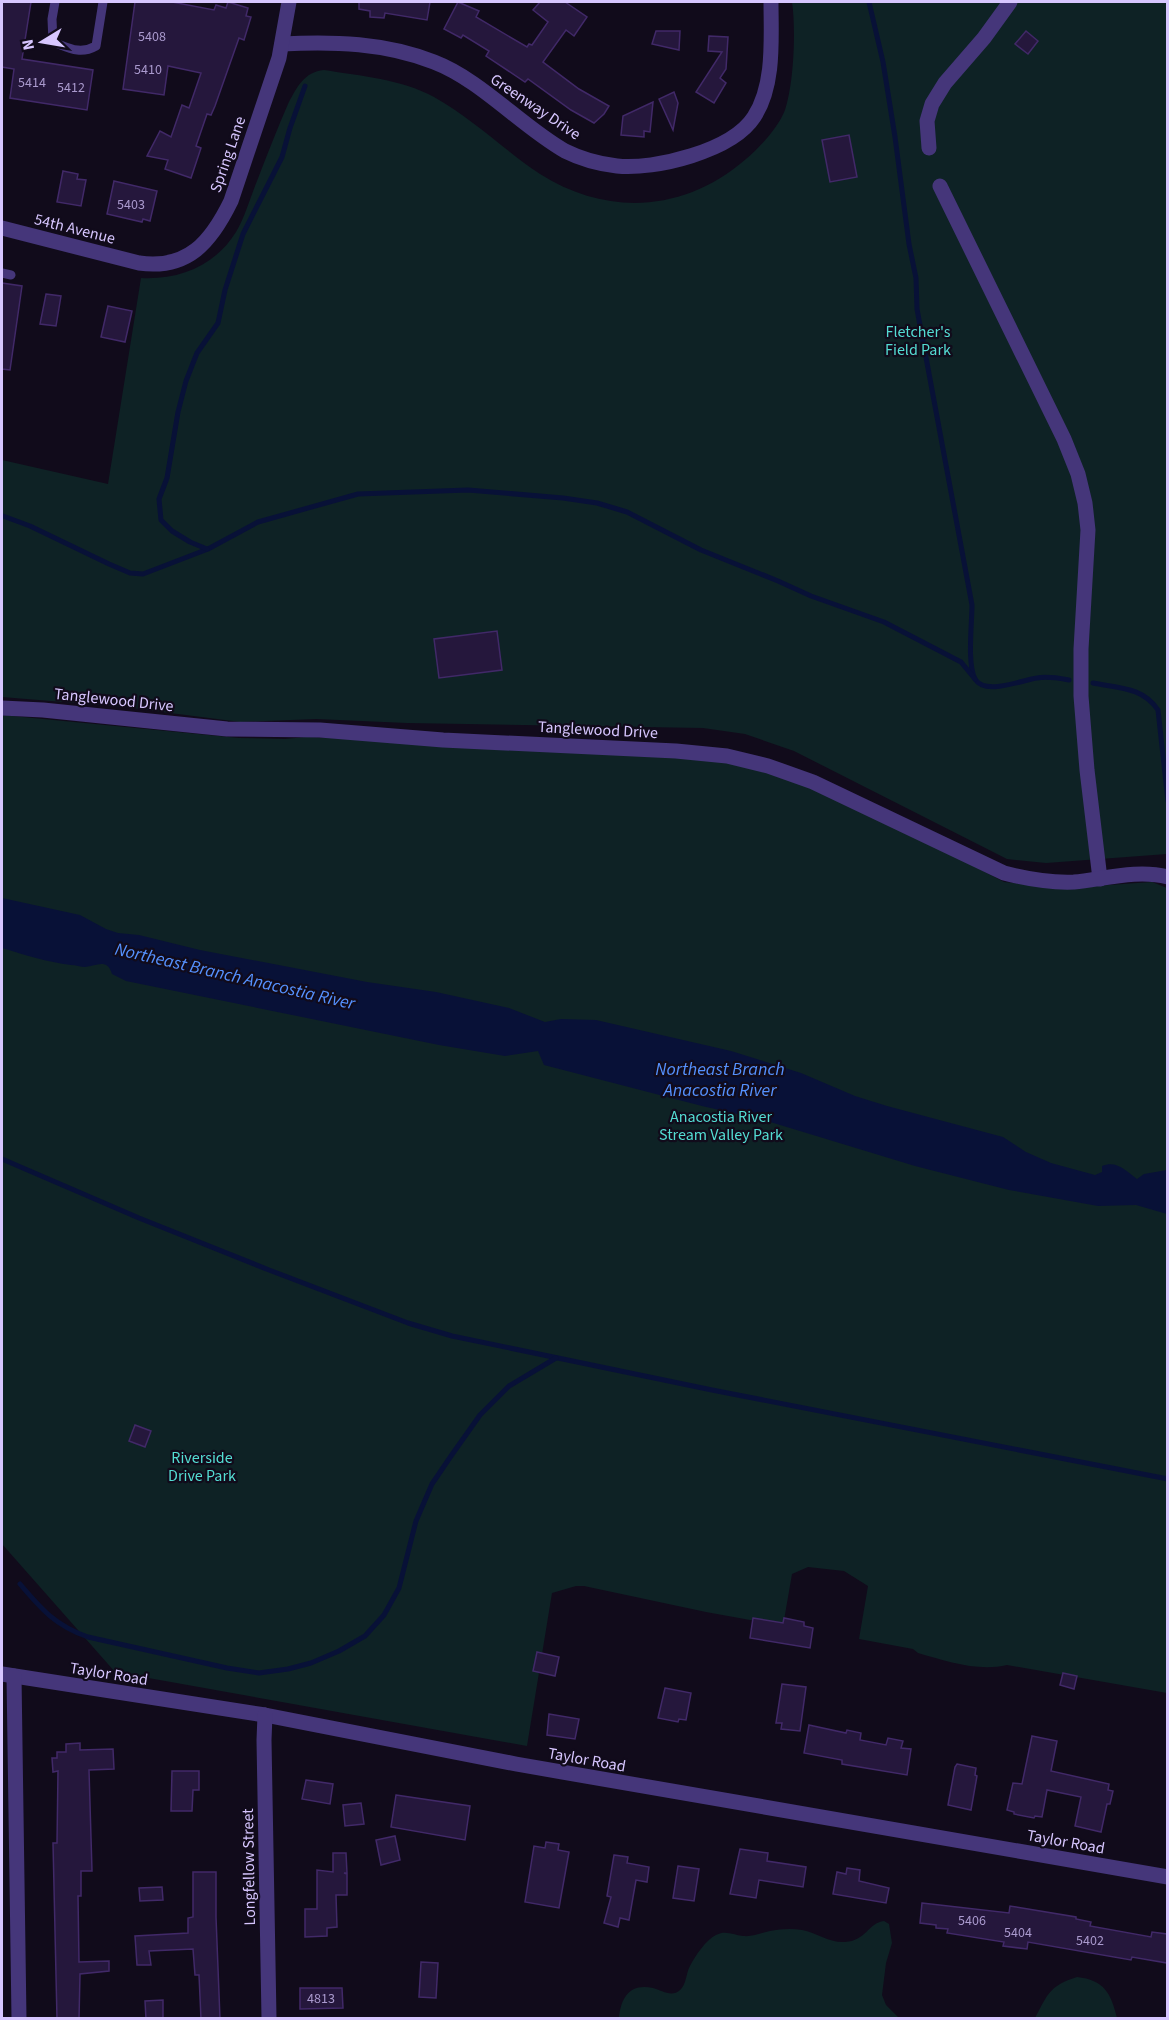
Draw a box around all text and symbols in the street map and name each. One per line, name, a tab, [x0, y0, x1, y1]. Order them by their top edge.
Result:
north arrow	[12, 12, 72, 72]
house number: 5408	[138, 27, 166, 47]
text: N	[16, 37, 40, 52]
house number: 5410	[134, 60, 162, 80]
street label: Greenway Drive	[486, 68, 585, 145]
house number: 5414	[18, 73, 46, 93]
house number: 5412	[57, 78, 85, 98]
street label: Spring Lane	[205, 113, 251, 195]
house number: 5403	[117, 195, 145, 215]
street label: 54th Avenue	[32, 208, 118, 250]
park label: Fletcher's Field Park	[885, 321, 951, 361]
street label: Tanglewood Drive	[53, 683, 175, 717]
street label: Tanglewood Drive	[537, 716, 658, 744]
water label: Northeast Branch Anacostia River	[112, 937, 358, 1016]
water label: Northeast Branch Anacostia River	[655, 1057, 785, 1103]
park label: Anacostia River Stream Valley Park	[659, 1106, 783, 1146]
park label: Riverside Drive Park	[168, 1447, 236, 1487]
street label: Taylor Road	[68, 1657, 149, 1691]
street label: Taylor Road	[546, 1742, 628, 1778]
street label: Longfellow Street	[237, 1808, 261, 1926]
street label: Taylor Road	[1025, 1824, 1107, 1860]
house number: 5406	[958, 1911, 986, 1931]
house number: 5404	[1004, 1923, 1032, 1943]
house number: 5402	[1076, 1931, 1104, 1951]
house number: 4813	[307, 1989, 335, 2009]

